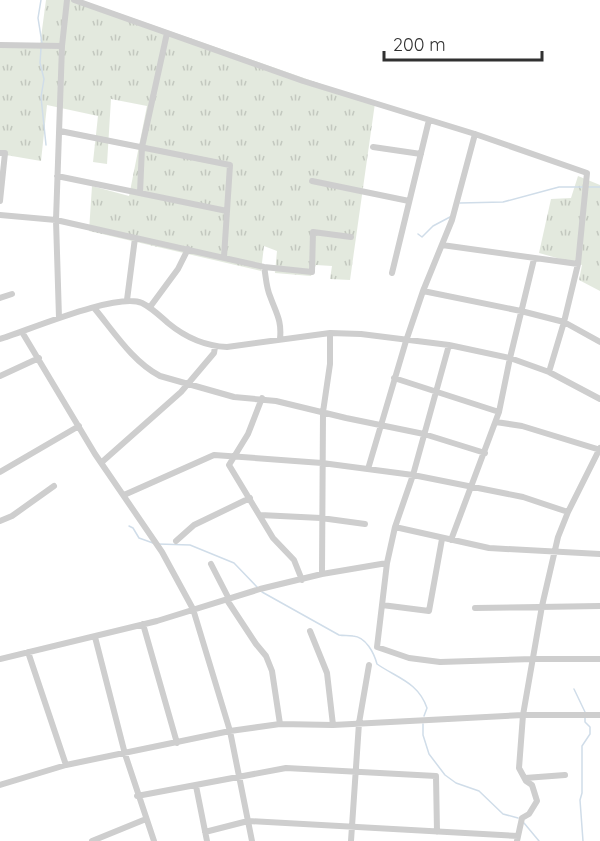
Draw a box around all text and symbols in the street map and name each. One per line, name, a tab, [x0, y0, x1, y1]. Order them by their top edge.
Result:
scale bar	[384, 24, 542, 62]
text: 200 m	[393, 33, 446, 56]

